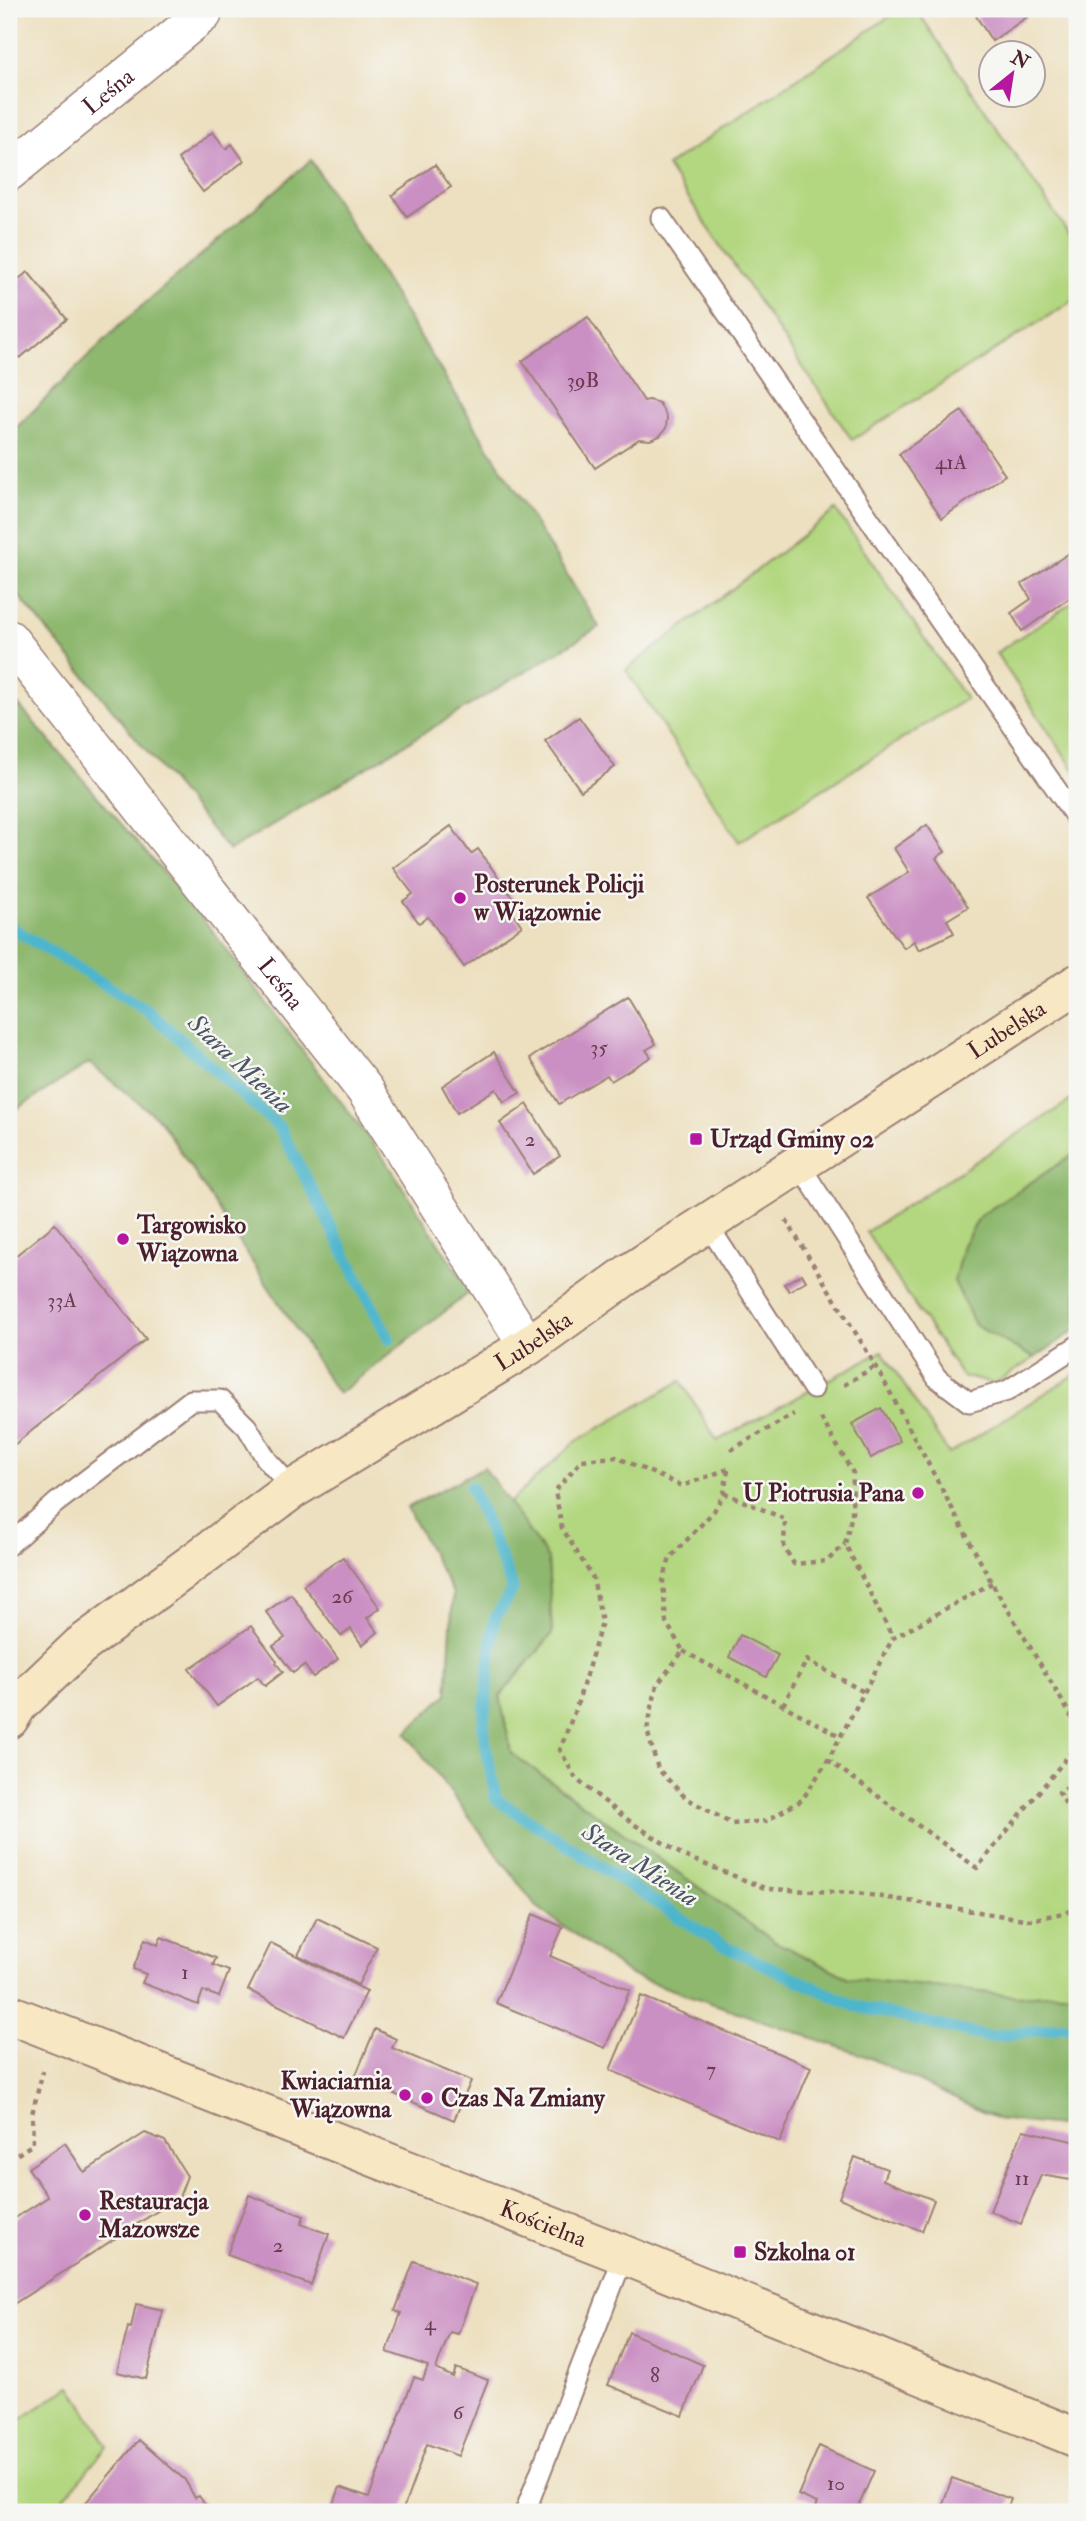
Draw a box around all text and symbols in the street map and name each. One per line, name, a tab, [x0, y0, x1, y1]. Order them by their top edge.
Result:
north arrow	[978, 38, 1048, 108]
text: N	[1006, 45, 1034, 75]
street label: Leśna	[76, 60, 141, 121]
house number: 39B	[567, 367, 599, 394]
house number: 41A	[935, 449, 967, 476]
place label: Posterunek Policji w Wiązownie	[473, 869, 645, 928]
marker: Posterunek Policji w Wiązownie	[452, 890, 468, 906]
street label: Leśna	[251, 951, 312, 1017]
street label: Lubelska	[962, 992, 1053, 1066]
water label: Stara Mienia	[180, 1007, 299, 1121]
house number: 35	[590, 1034, 608, 1061]
place label: Urząd Gminy 02	[710, 1124, 874, 1155]
house number: 2	[525, 1126, 535, 1153]
marker: Urząd Gminy 02	[688, 1131, 704, 1147]
place label: Targowisko Wiązowna	[136, 1210, 247, 1269]
marker: Targowisko Wiązowna	[115, 1231, 131, 1247]
house number: 33A	[47, 1287, 77, 1314]
street label: Lubelska	[489, 1303, 579, 1378]
place label: U Piotrusia Pana	[743, 1478, 905, 1509]
marker: U Piotrusia Pana	[910, 1485, 926, 1501]
house number: 26	[331, 1583, 354, 1610]
water label: Stara Mienia	[575, 1815, 704, 1914]
house number: 1	[181, 1959, 189, 1986]
house number: 7	[706, 2056, 716, 2083]
place label: Kwiaciarnia Wiązowna	[280, 2066, 392, 2125]
place label: Czas Na Zmiany	[441, 2083, 606, 2114]
marker: Kwiaciarnia Wiązowna	[397, 2087, 413, 2103]
marker: Czas Na Zmiany	[419, 2090, 435, 2106]
house number: 11	[1015, 2165, 1030, 2192]
place label: Restauracja Mazowsze	[98, 2186, 209, 2245]
street label: Kościelna	[496, 2192, 592, 2255]
marker: Restauracja Mazowsze	[77, 2207, 93, 2223]
house number: 2	[273, 2232, 283, 2259]
place label: Szkolna 01	[754, 2237, 856, 2268]
marker: Szkolna 01	[732, 2244, 748, 2260]
house number: 4	[424, 2310, 437, 2337]
house number: 8	[650, 2362, 660, 2389]
house number: 6	[453, 2399, 465, 2426]
house number: 10	[827, 2470, 845, 2497]

